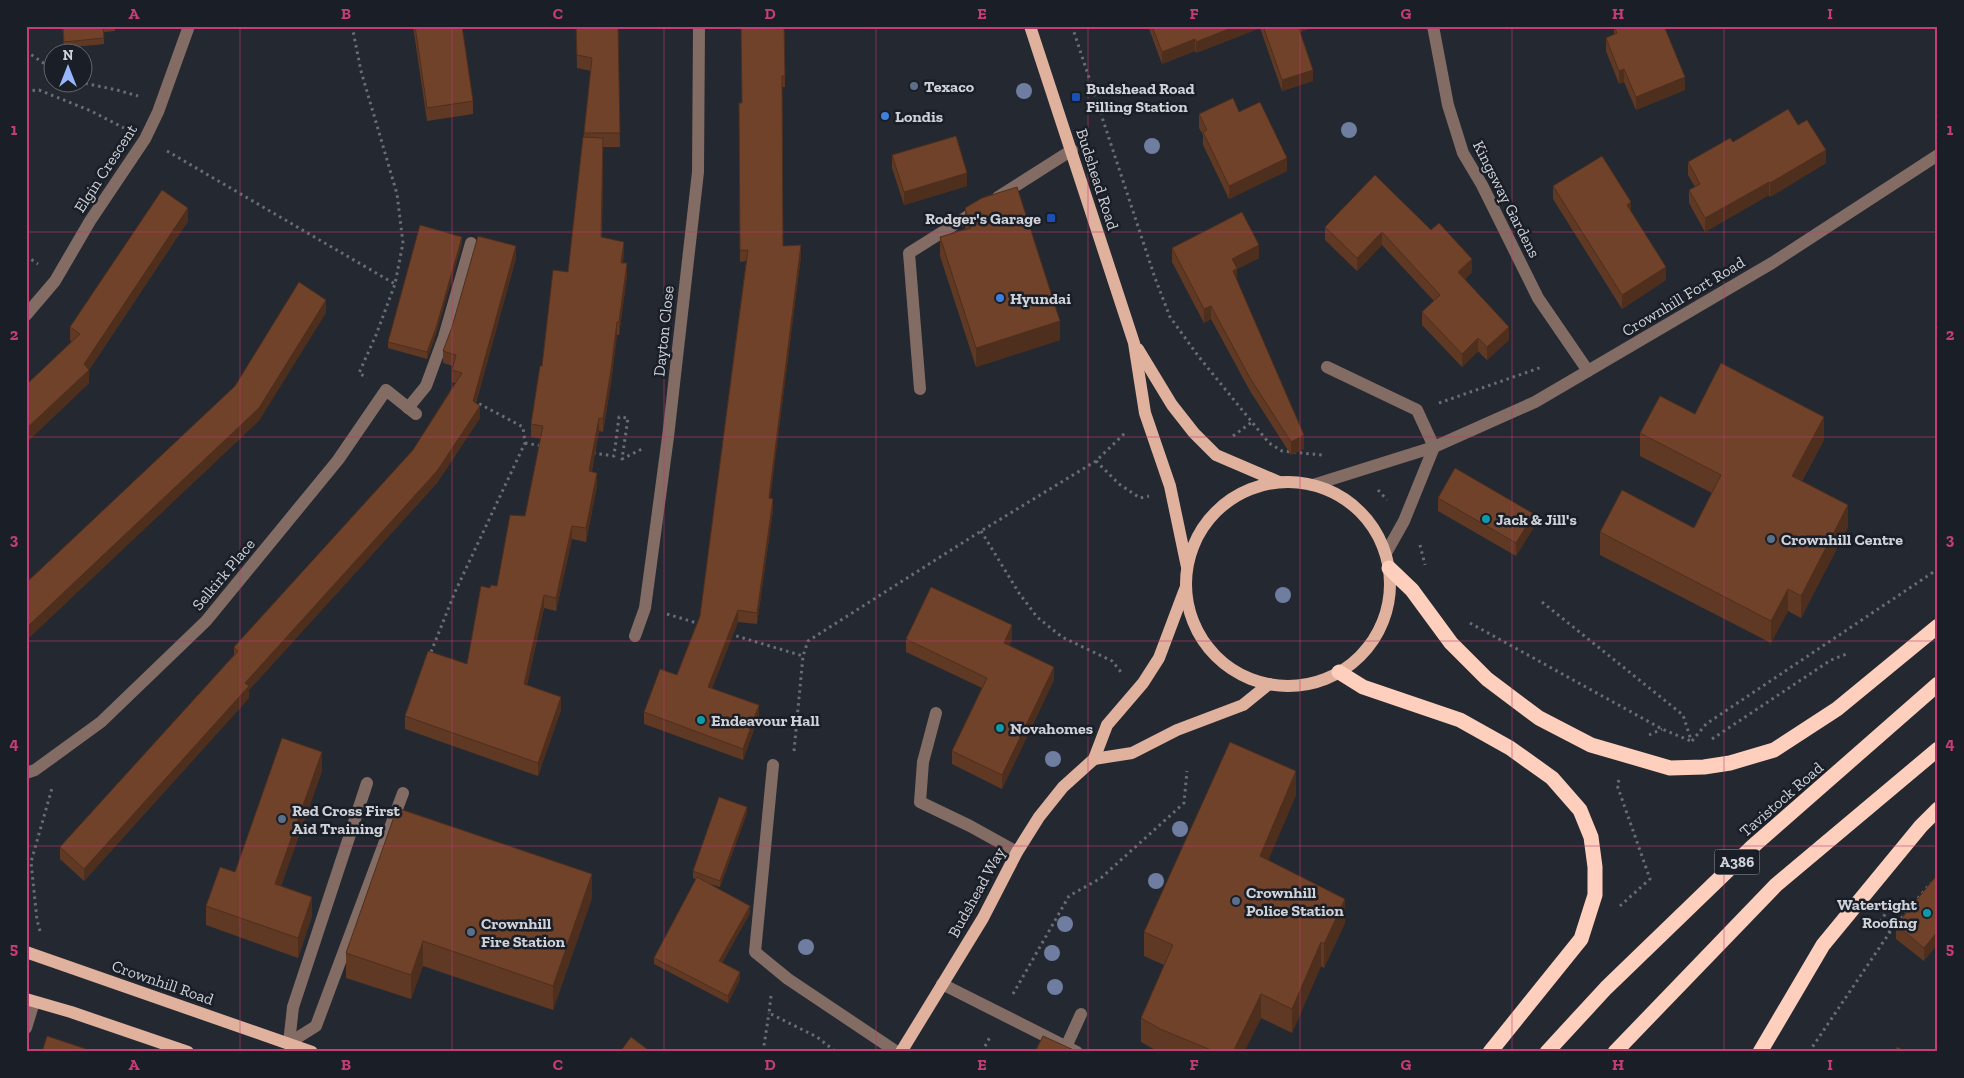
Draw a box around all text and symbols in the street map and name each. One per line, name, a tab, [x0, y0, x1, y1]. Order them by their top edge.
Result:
text: A	[129, 4, 140, 23]
text: B	[341, 4, 351, 23]
text: C	[553, 4, 563, 23]
text: D	[764, 4, 776, 23]
text: E	[977, 4, 987, 23]
text: F	[1189, 4, 1199, 23]
text: G	[1401, 4, 1412, 23]
text: H	[1612, 4, 1624, 23]
text: I	[1827, 4, 1833, 23]
north arrow	[42, 42, 92, 92]
text: N	[63, 47, 74, 64]
place label: Texaco	[924, 77, 975, 96]
place label: Budshead Road Filling Station	[1086, 79, 1195, 116]
marker: Texaco	[908, 80, 920, 92]
marker: Budshead Road Filling Station	[1070, 91, 1082, 103]
place label: Londis	[895, 107, 943, 126]
marker: Londis	[879, 110, 891, 122]
text: 1	[11, 120, 18, 139]
text: 1	[1947, 120, 1954, 139]
street label: Elgin Crescent	[70, 121, 141, 216]
street label: Budshead Road	[1072, 126, 1123, 232]
street label: Kingsway Gardens	[1469, 138, 1544, 261]
place label: Rodger's Garage	[925, 209, 1041, 228]
marker: Rodger's Garage	[1045, 212, 1057, 224]
street label: Crownhill Fort Road	[1619, 252, 1748, 341]
street label: Dayton Close	[649, 285, 678, 377]
place label: Hyundai	[1010, 289, 1071, 308]
marker: Hyundai	[994, 292, 1006, 304]
text: 2	[10, 325, 19, 344]
text: 2	[1946, 325, 1955, 344]
place label: Jack & Jill's	[1496, 510, 1577, 529]
marker: Jack & Jill's	[1480, 513, 1492, 525]
text: 3	[10, 530, 19, 549]
place label: Crownhill Centre	[1781, 530, 1903, 549]
text: 3	[1946, 530, 1955, 549]
marker: Crownhill Centre	[1765, 533, 1777, 545]
street label: Selkirk Place	[188, 535, 259, 614]
place label: Endeavour Hall	[711, 711, 820, 730]
marker: Endeavour Hall	[695, 714, 707, 726]
place label: Novahomes	[1010, 719, 1093, 738]
marker: Novahomes	[994, 722, 1006, 734]
text: 4	[9, 734, 19, 753]
text: 4	[1945, 734, 1955, 753]
street label: Tavistock Road	[1736, 758, 1827, 841]
place label: Red Cross First Aid Training	[292, 801, 401, 838]
marker: Red Cross First Aid Training	[276, 813, 288, 825]
street label: Budshead Way	[944, 843, 1009, 941]
road number: A386	[1714, 850, 1760, 874]
place label: Crownhill Police Station	[1246, 883, 1344, 920]
marker: Crownhill Police Station	[1230, 895, 1242, 907]
place label: Watertight Roofing	[1837, 895, 1918, 932]
marker: Watertight Roofing	[1921, 907, 1933, 919]
place label: Crownhill Fire Station	[481, 914, 566, 951]
marker: Crownhill Fire Station	[465, 926, 477, 938]
text: 5	[10, 939, 18, 958]
text: 5	[1946, 939, 1954, 958]
street label: Crownhill Road	[109, 956, 216, 1009]
text: A	[129, 1055, 140, 1074]
text: B	[341, 1055, 351, 1074]
text: C	[553, 1055, 563, 1074]
text: D	[764, 1055, 776, 1074]
text: E	[977, 1055, 987, 1074]
text: F	[1189, 1055, 1199, 1074]
text: G	[1401, 1055, 1412, 1074]
text: H	[1612, 1055, 1624, 1074]
text: I	[1827, 1055, 1833, 1074]

